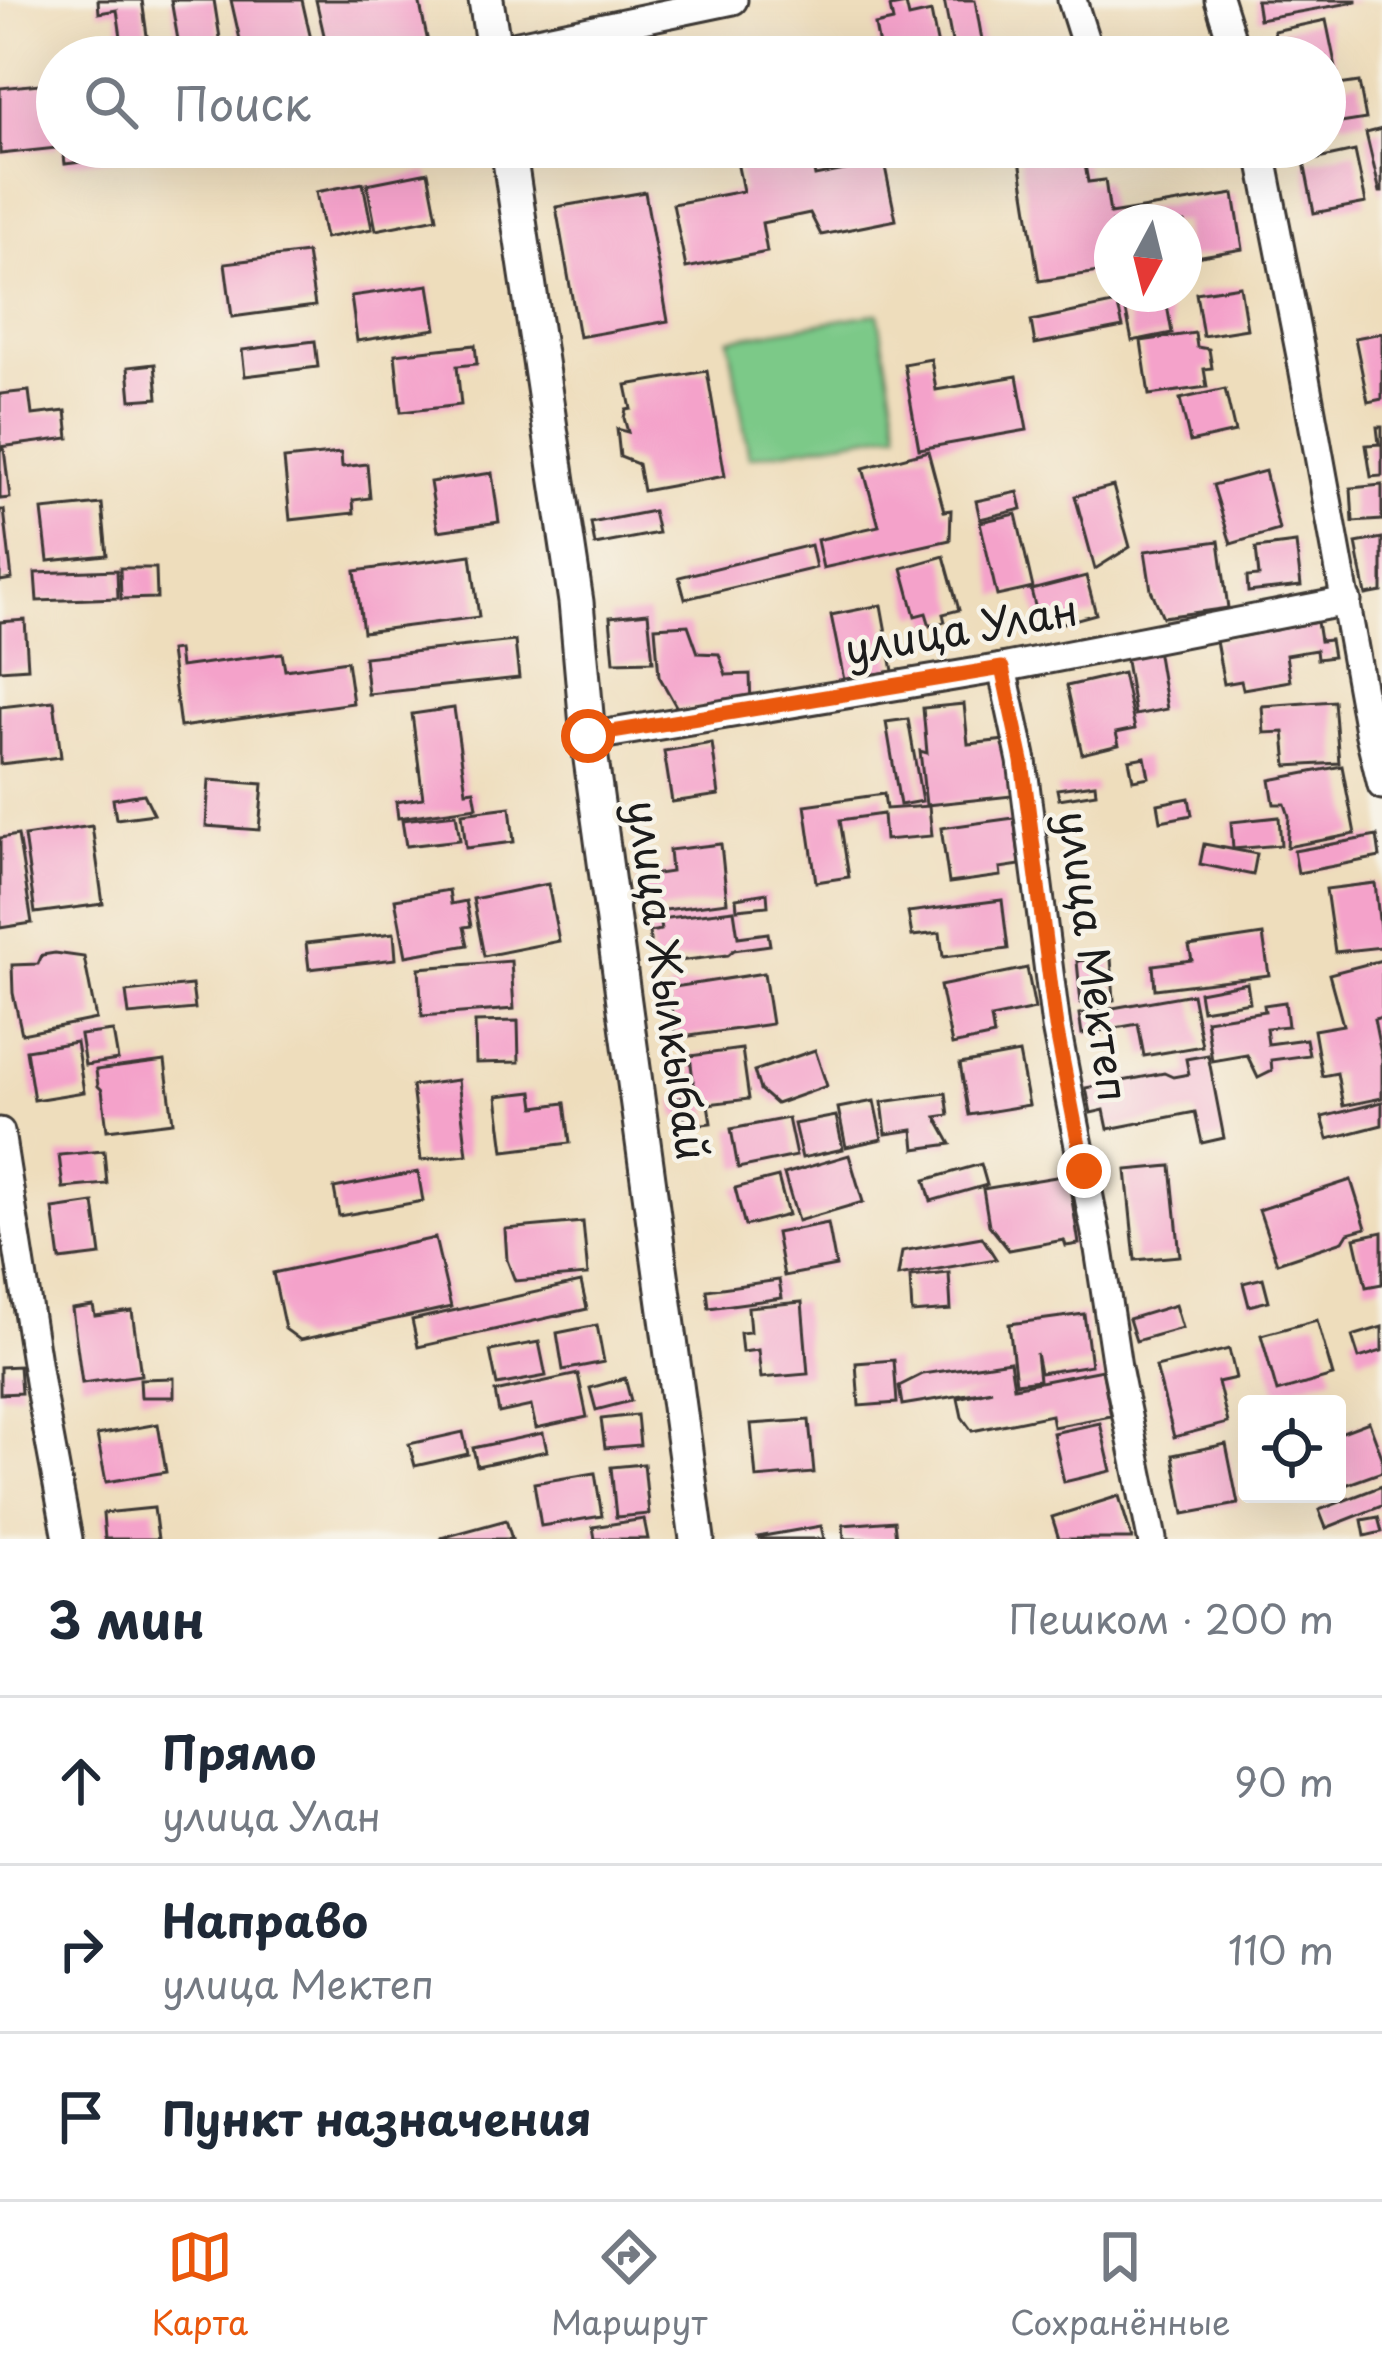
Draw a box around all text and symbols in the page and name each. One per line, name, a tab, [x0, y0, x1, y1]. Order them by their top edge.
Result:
search box	[36, 36, 1346, 168]
text: Поиск	[174, 68, 311, 136]
icon: search	[78, 69, 144, 135]
north arrow	[1094, 204, 1202, 312]
street label: улица Улан	[839, 576, 1082, 679]
route start	[561, 709, 615, 763]
street label: улица Жылкыбай	[613, 796, 726, 1164]
street label: улица Мектеп	[1044, 806, 1147, 1105]
route end	[1057, 1144, 1111, 1198]
map controls	[1238, 1395, 1346, 1503]
button: locate	[1238, 1395, 1346, 1503]
text: 3 мин	[48, 1579, 205, 1656]
text: Пешком · 200 m	[1008, 1588, 1334, 1647]
text: Прямо	[162, 1717, 316, 1785]
icon: ahead	[48, 1748, 114, 1814]
text: 90 m	[1234, 1751, 1334, 1810]
text: улица Улан	[162, 1785, 381, 1844]
text: Направо	[162, 1885, 368, 1953]
icon: right	[48, 1916, 114, 1982]
text: 110 m	[1228, 1919, 1334, 1978]
text: улица Мектеп	[162, 1953, 434, 2012]
text: Пункт назначения	[162, 2083, 592, 2151]
icon: arrive	[48, 2084, 114, 2150]
tab: Карта	[151, 2224, 248, 2346]
tab: Маршрут	[551, 2224, 707, 2346]
tab: Сохранённые	[1010, 2224, 1231, 2346]

